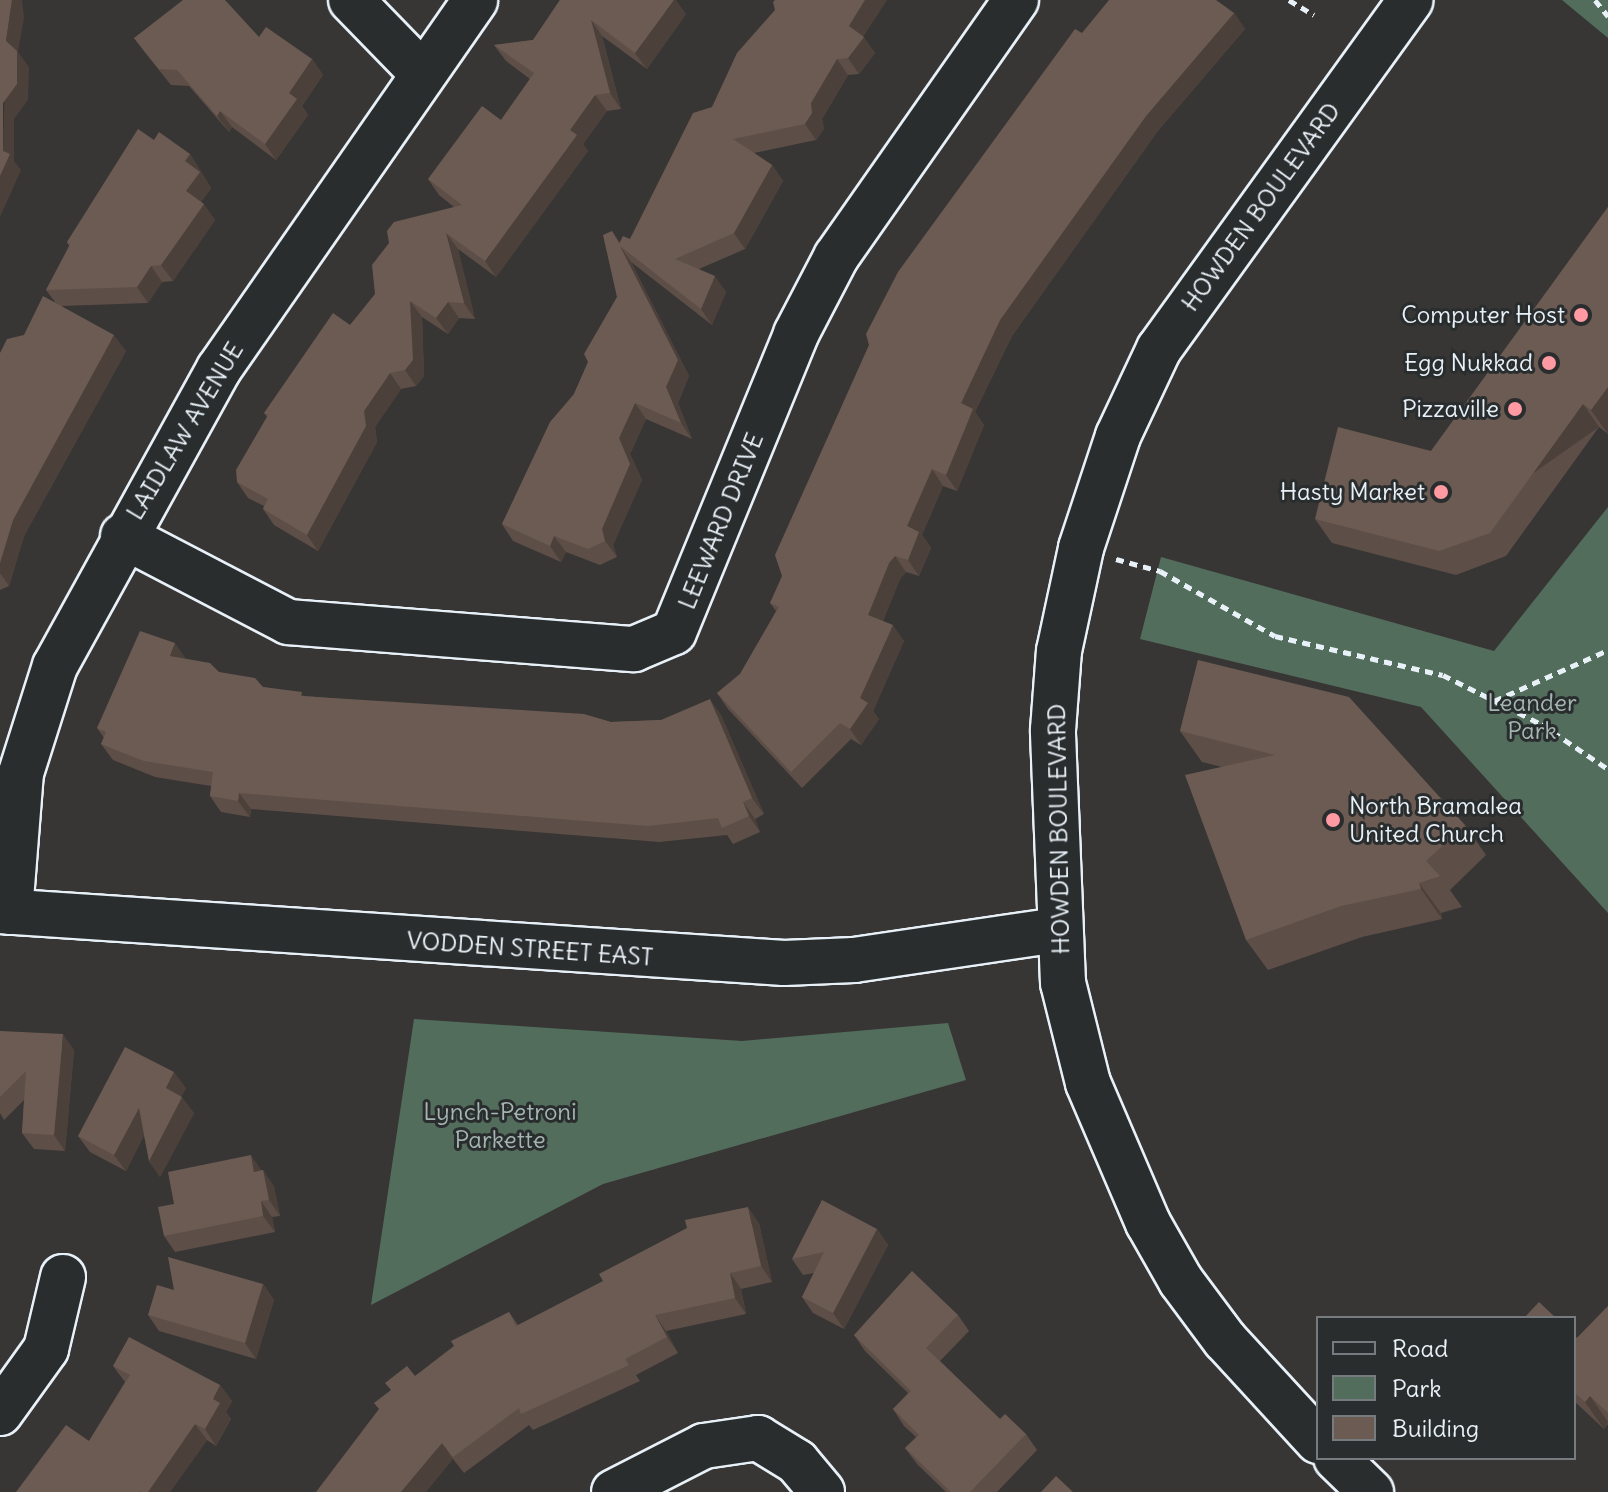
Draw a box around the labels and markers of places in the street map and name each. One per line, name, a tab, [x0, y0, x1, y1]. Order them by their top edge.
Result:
place label: Computer Host	[1401, 301, 1565, 329]
marker: Computer Host	[1572, 306, 1590, 324]
place label: Egg Nukkad	[1404, 349, 1533, 377]
marker: Egg Nukkad	[1540, 354, 1558, 372]
place label: Pizzaville	[1402, 395, 1499, 423]
marker: Pizzaville	[1506, 400, 1524, 418]
place label: Hasty Market	[1280, 478, 1425, 506]
marker: Hasty Market	[1432, 483, 1450, 501]
place label: North Bramalea United Church	[1349, 792, 1522, 848]
marker: North Bramalea United Church	[1324, 811, 1342, 829]

